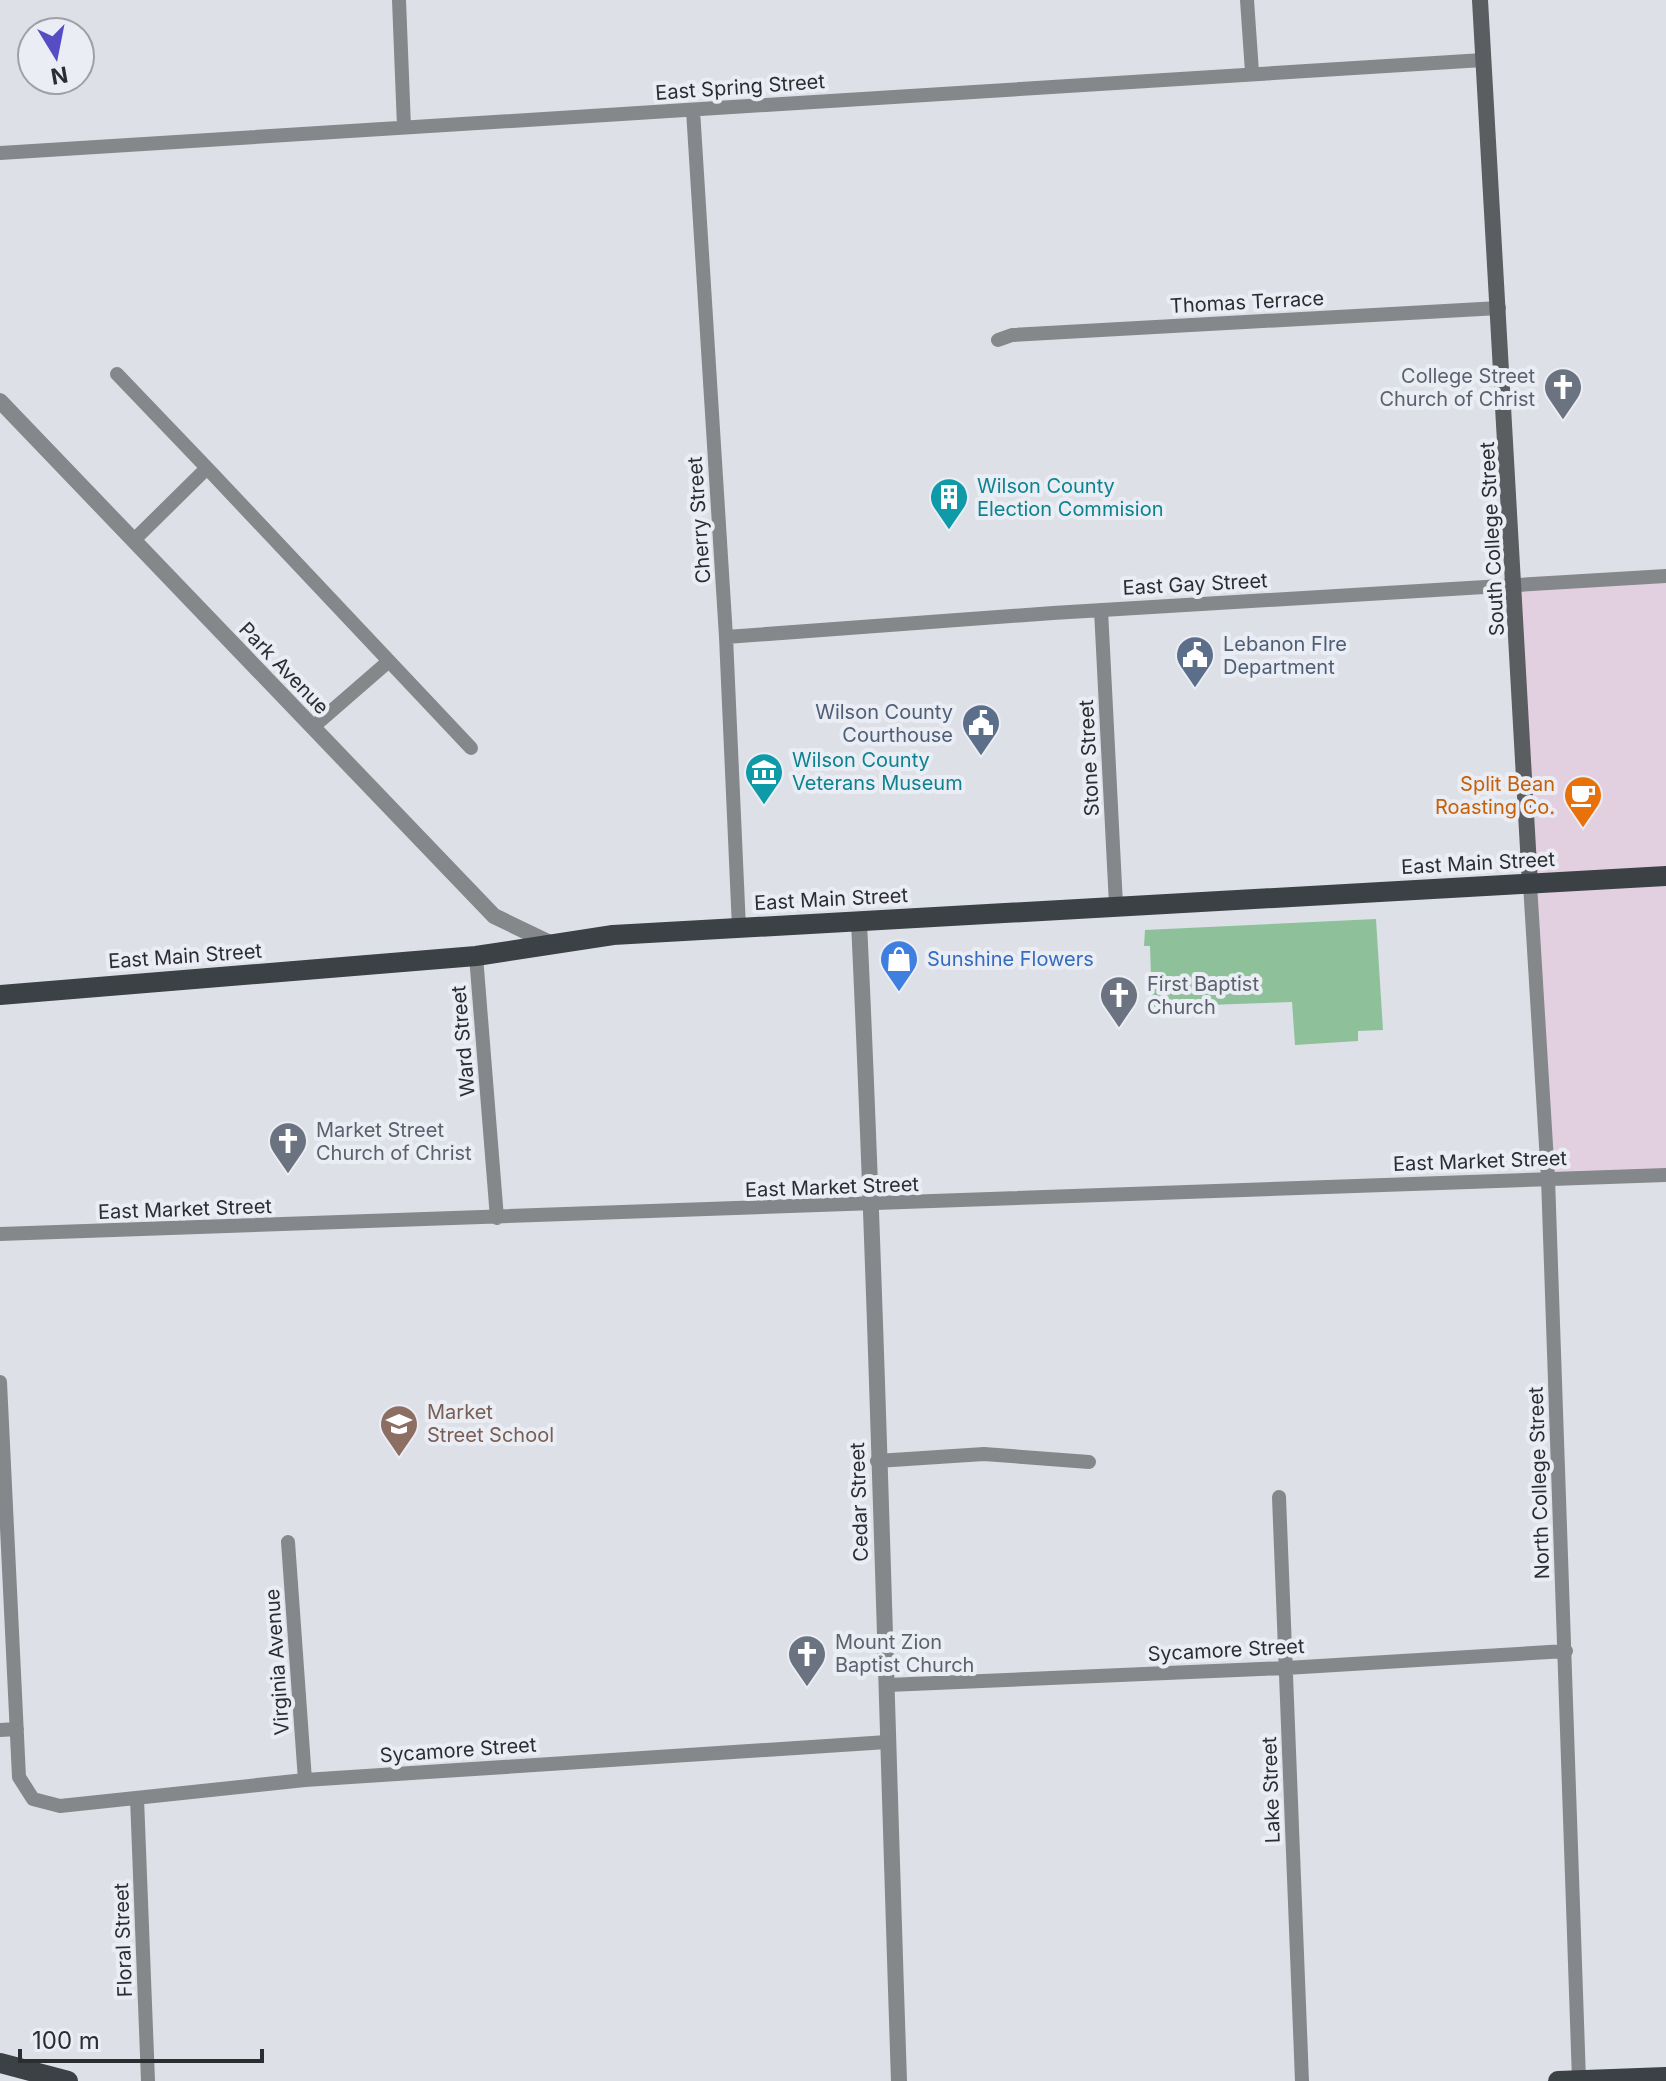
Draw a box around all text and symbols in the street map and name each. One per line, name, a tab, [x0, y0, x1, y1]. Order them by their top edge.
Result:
north arrow	[16, 16, 96, 96]
text: N	[49, 61, 70, 90]
street label: East Spring Street	[654, 69, 826, 105]
street label: Thomas Terrace	[1169, 286, 1325, 318]
place label: College Street Church of Christ	[1379, 364, 1535, 411]
church icon: College Street Church of Christ	[1542, 366, 1584, 421]
street label: South College Street	[1475, 441, 1509, 637]
street label: Cherry Street	[683, 455, 715, 584]
place label: Wilson County Election Commision	[977, 474, 1163, 521]
building icon: Wilson County Election Commision	[928, 476, 970, 531]
street label: East Gay Street	[1122, 568, 1269, 600]
street label: Park Avenue	[234, 617, 334, 719]
place label: Lebanon FIre Department	[1223, 632, 1347, 679]
public building icon: Lebanon FIre Department	[1174, 634, 1216, 689]
street label: Stone Street	[1074, 699, 1104, 817]
place label: Wilson County Courthouse	[815, 700, 953, 747]
public building icon: Wilson County Courthouse	[960, 702, 1002, 757]
place label: Wilson County Veterans Museum	[792, 748, 963, 795]
museum icon: Wilson County Veterans Museum	[743, 751, 785, 806]
place label: Split Bean Roasting Co.	[1435, 772, 1555, 819]
cafe icon: Split Bean Roasting Co.	[1562, 774, 1604, 829]
street label: East Main Street	[1400, 847, 1556, 879]
street label: East Main Street	[753, 883, 909, 915]
shop icon: Sunshine Flowers	[878, 938, 920, 993]
street label: East Main Street	[107, 939, 263, 973]
place label: Sunshine Flowers	[927, 947, 1094, 971]
place label: First Baptist Church	[1147, 972, 1259, 1019]
church icon: First Baptist Church	[1098, 974, 1140, 1029]
street label: Ward Street	[446, 984, 480, 1098]
place label: Market Street Church of Christ	[316, 1118, 472, 1165]
church icon: Market Street Church of Christ	[267, 1120, 309, 1175]
street label: East Market Street	[1393, 1146, 1568, 1176]
street label: East Market Street	[745, 1172, 920, 1202]
street label: East Market Street	[98, 1194, 273, 1224]
street label: North College Street	[1524, 1386, 1554, 1580]
place label: Market Street School	[427, 1400, 554, 1447]
school or university icon: Market Street School	[378, 1403, 420, 1458]
street label: Cedar Street	[845, 1441, 873, 1562]
street label: Virginia Avenue	[260, 1588, 294, 1736]
place label: Mount Zion Baptist Church	[835, 1630, 974, 1677]
church icon: Mount Zion Baptist Church	[786, 1633, 828, 1688]
street label: Sycamore Street	[1147, 1634, 1305, 1666]
street label: Sycamore Street	[379, 1733, 538, 1767]
street label: Lake Street	[1257, 1736, 1285, 1844]
street label: Floral Street	[109, 1882, 137, 1998]
scale bar	[20, 2013, 262, 2063]
text: 100 m	[32, 2026, 100, 2055]

